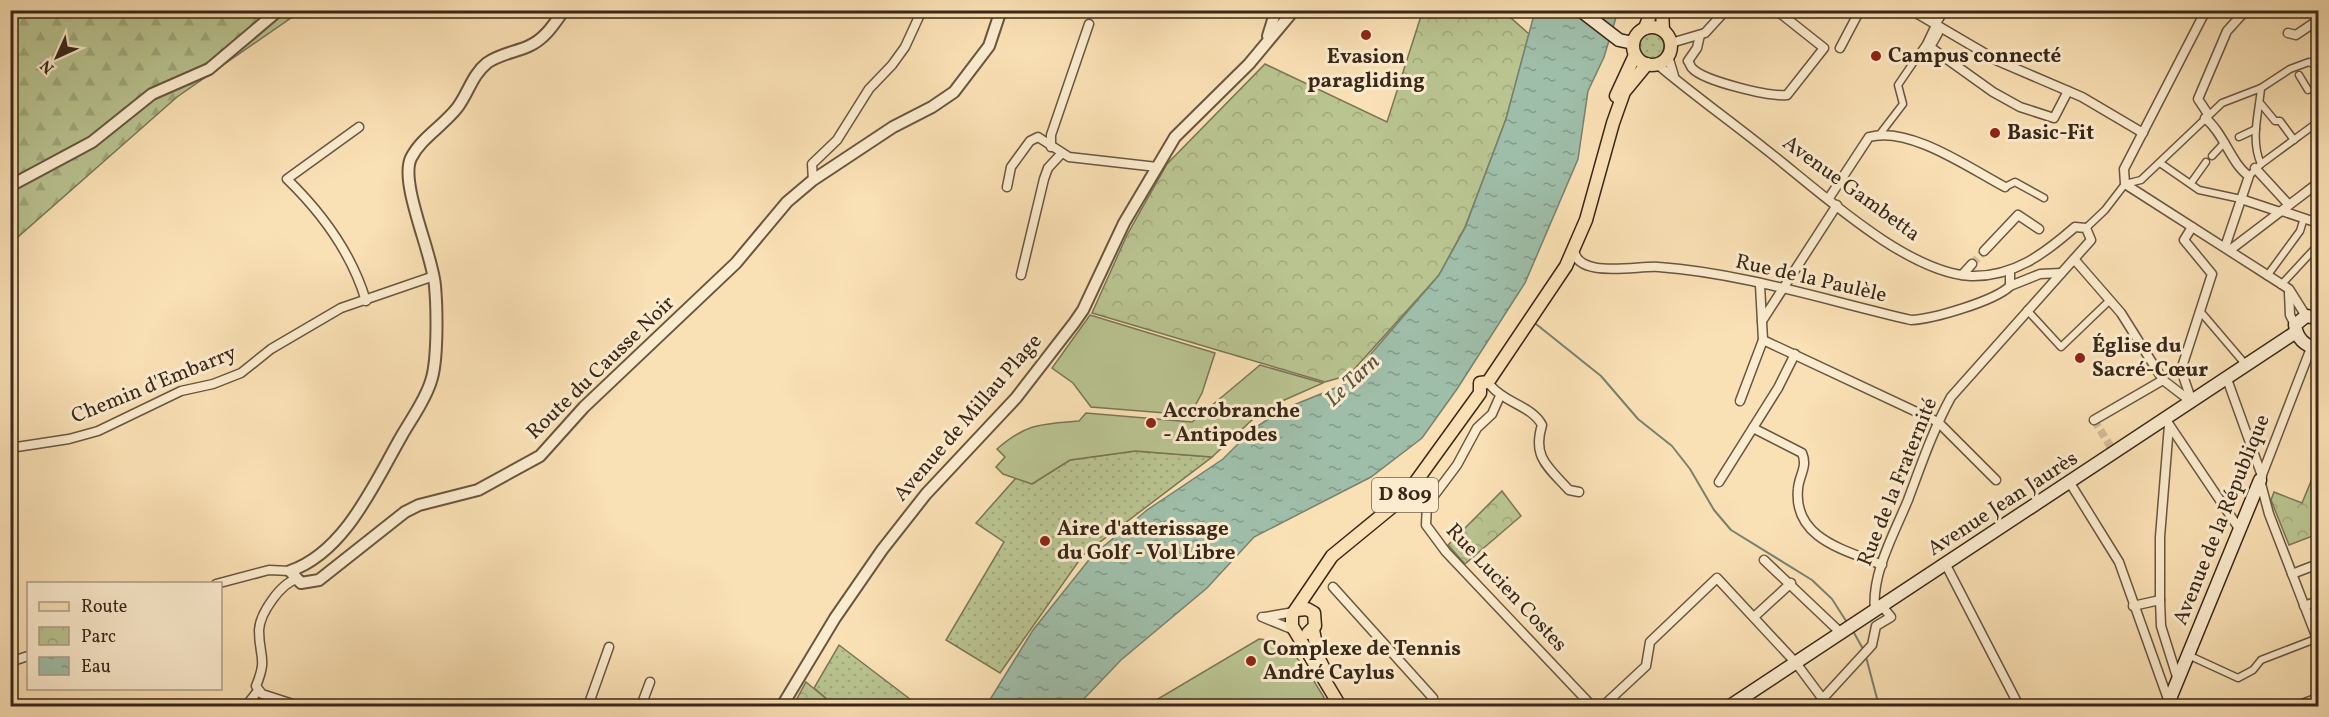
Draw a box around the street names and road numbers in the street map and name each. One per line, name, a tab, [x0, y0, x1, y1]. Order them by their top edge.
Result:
street label: Avenue Gambetta	[1776, 129, 1926, 249]
street label: Rue de la Paulèle	[1733, 248, 1889, 310]
street label: Route du Causse Noir	[520, 289, 682, 447]
street label: Avenue de Millau Plage	[887, 328, 1049, 508]
street label: Chemin d'Embarry	[67, 338, 241, 431]
street label: Rue de la Fraternité	[1851, 393, 1945, 571]
street label: Avenue de la République	[2166, 410, 2278, 630]
street label: Avenue Jean Jaurès	[1922, 444, 2084, 564]
road number: D 809	[1372, 478, 1438, 512]
street label: Rue Lucien Costes	[1439, 517, 1573, 659]

